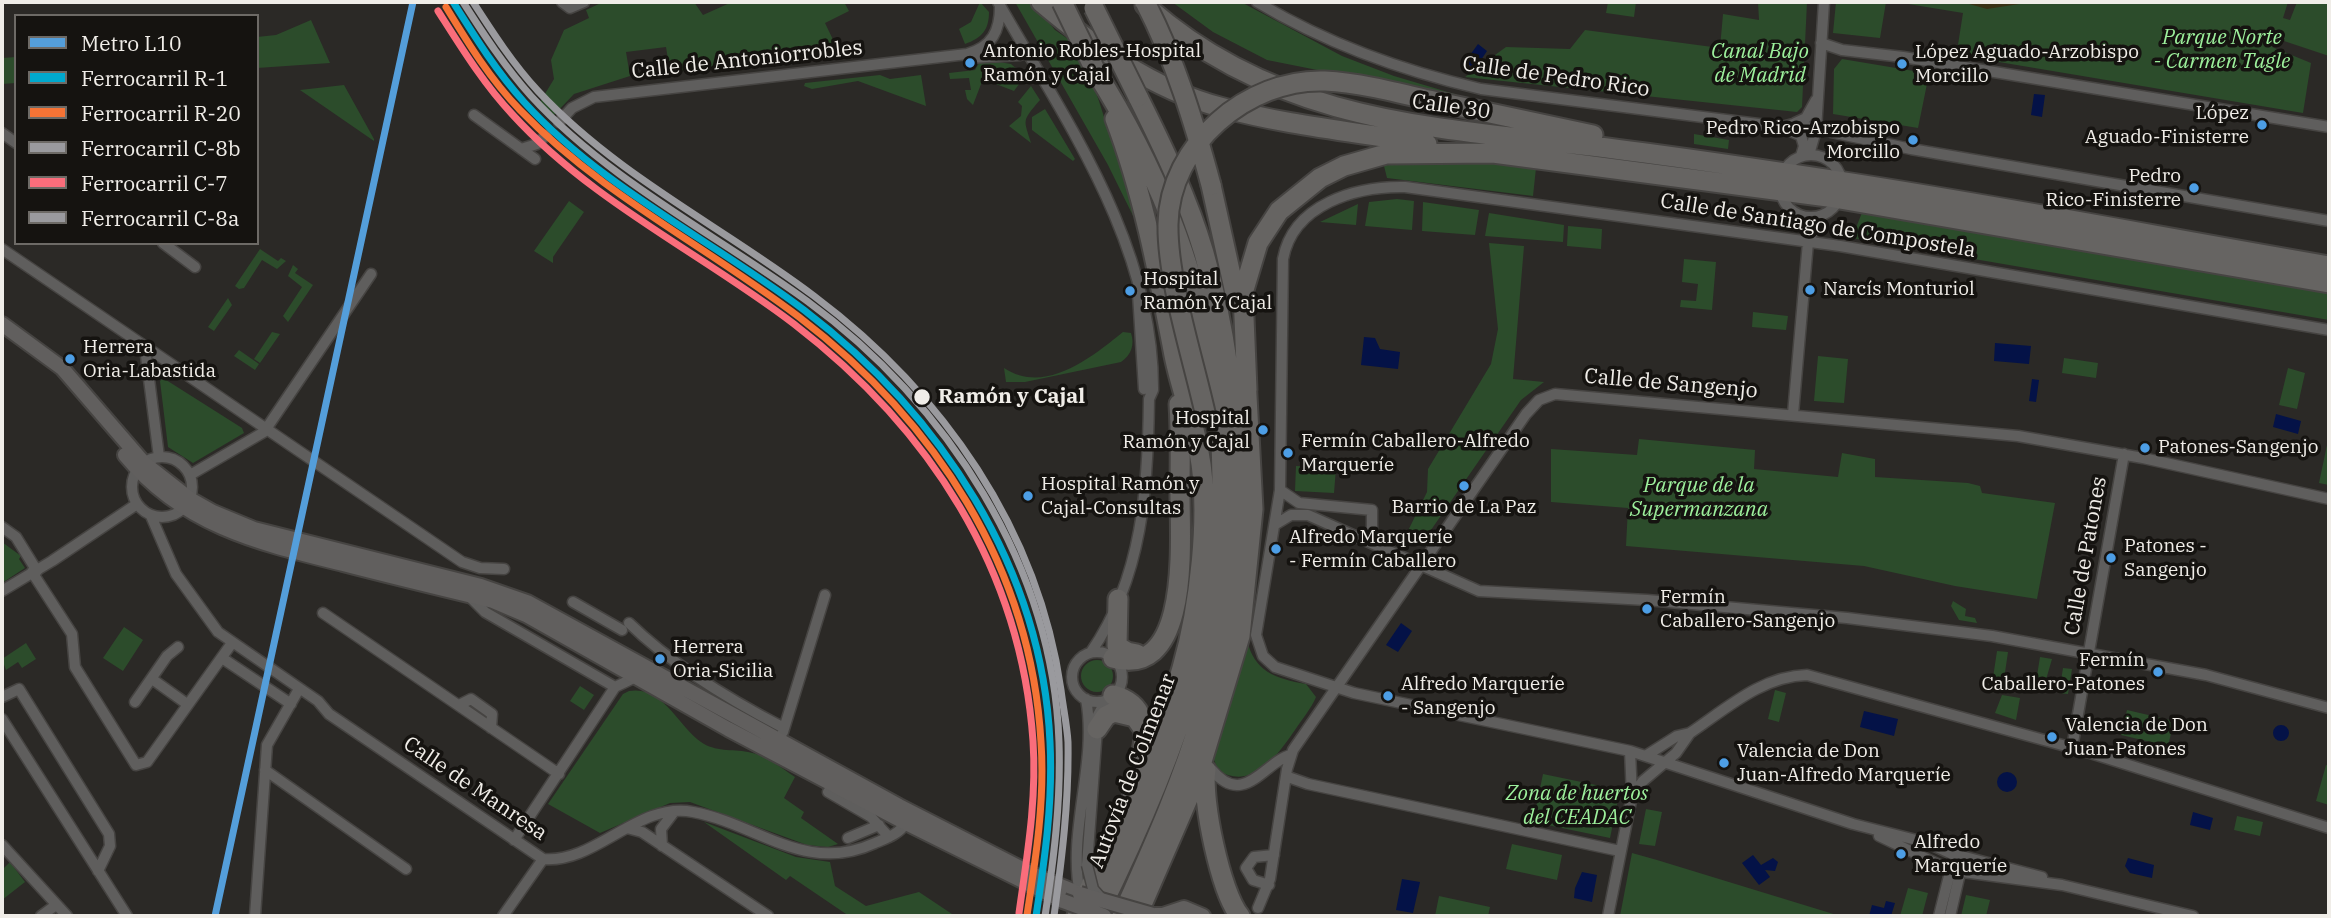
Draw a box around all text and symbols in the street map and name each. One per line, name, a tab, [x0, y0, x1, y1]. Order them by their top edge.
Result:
legend	[14, 14, 259, 245]
park label: Parque Norte - Carmen Tagle	[2154, 25, 2290, 75]
text: Metro L10	[81, 29, 182, 57]
street label: Calle de Antoniorrobles	[630, 35, 864, 85]
park label: Canal Bajo de Madrid	[1711, 39, 1809, 89]
place label: Antonio Robles-Hospital Ramón y Cajal	[983, 41, 1201, 85]
place label: López Aguado-Arzobispo Morcillo	[1915, 42, 2139, 86]
street label: Calle de Pedro Rico	[1461, 51, 1651, 103]
marker: Antonio Robles-Hospital Ramón y Cajal	[963, 56, 977, 70]
marker: López Aguado-Arzobispo Morcillo	[1895, 57, 1909, 71]
text: Ferrocarril R-1	[81, 64, 228, 92]
street label: Calle 30	[1410, 89, 1492, 125]
text: Ferrocarril R-20	[81, 99, 241, 127]
place label: López Aguado-Finisterre	[2085, 103, 2249, 147]
place label: Pedro Rico-Arzobispo Morcillo	[1706, 118, 1900, 162]
marker: López Aguado-Finisterre	[2255, 118, 2269, 132]
marker: Pedro Rico-Arzobispo Morcillo	[1906, 133, 1920, 147]
text: Ferrocarril C-8b	[81, 134, 240, 162]
place label: Pedro Rico-Finisterre	[2045, 166, 2181, 210]
text: Ferrocarril C-7	[81, 169, 228, 197]
marker: Pedro Rico-Finisterre	[2187, 181, 2201, 195]
street label: Calle de Santiago de Compostela	[1659, 189, 1977, 263]
text: Ferrocarril C-8a	[81, 204, 239, 232]
place label: Hospital Ramón Y Cajal	[1143, 269, 1272, 313]
place label: Narcís Monturiol	[1823, 279, 1975, 301]
marker: Narcís Monturiol	[1803, 283, 1817, 297]
marker: Hospital Ramón Y Cajal	[1123, 284, 1137, 298]
place label: Herrera Oria-Labastida	[83, 337, 216, 381]
marker: Herrera Oria-Labastida	[63, 352, 77, 366]
street label: Calle de Sangenjo	[1583, 364, 1759, 404]
place label: Ramón y Cajal	[938, 384, 1085, 410]
marker: Ramón y Cajal	[912, 387, 932, 407]
place label: Hospital Ramón y Cajal	[1123, 408, 1250, 452]
marker: Hospital Ramón y Cajal	[1256, 423, 1270, 437]
place label: Fermín Caballero-Alfredo Marqueríe	[1301, 431, 1530, 475]
place label: Patones-Sangenjo	[2158, 437, 2318, 459]
marker: Patones-Sangenjo	[2138, 441, 2152, 455]
marker: Fermín Caballero-Alfredo Marqueríe	[1281, 446, 1295, 460]
park label: Parque de la Supermanzana	[1630, 473, 1768, 523]
place label: Hospital Ramón y Cajal-Consultas	[1041, 474, 1199, 518]
street label: Calle de Patones	[2060, 475, 2112, 637]
marker: Barrio de La Paz	[1457, 479, 1471, 493]
marker: Hospital Ramón y Cajal-Consultas	[1021, 489, 1035, 503]
place label: Barrio de La Paz	[1392, 497, 1536, 519]
place label: Alfredo Marqueríe - Fermín Caballero	[1289, 527, 1456, 571]
place label: Patones - Sangenjo	[2124, 536, 2207, 580]
marker: Alfredo Marqueríe - Fermín Caballero	[1269, 542, 1283, 556]
marker: Patones - Sangenjo	[2104, 551, 2118, 565]
place label: Fermín Caballero-Sangenjo	[1660, 587, 1835, 631]
marker: Fermín Caballero-Sangenjo	[1640, 602, 1654, 616]
place label: Herrera Oria-Sicilia	[673, 637, 773, 681]
place label: Fermín Caballero-Patones	[1981, 650, 2145, 694]
marker: Herrera Oria-Sicilia	[653, 652, 667, 666]
marker: Fermín Caballero-Patones	[2151, 665, 2165, 679]
street label: Autovía de Colmenar	[1084, 670, 1182, 872]
place label: Alfredo Marqueríe - Sangenjo	[1401, 674, 1565, 718]
marker: Alfredo Marqueríe - Sangenjo	[1381, 689, 1395, 703]
place label: Valencia de Don Juan-Patones	[2065, 715, 2208, 759]
marker: Valencia de Don Juan-Patones	[2045, 730, 2059, 744]
street label: Calle de Manresa	[398, 732, 552, 846]
place label: Valencia de Don Juan-Alfredo Marqueríe	[1737, 741, 1951, 785]
marker: Valencia de Don Juan-Alfredo Marqueríe	[1717, 756, 1731, 770]
park label: Zona de huertos del CEADAC	[1506, 781, 1648, 831]
place label: Alfredo Marqueríe	[1914, 832, 2007, 876]
marker: Alfredo Marqueríe	[1894, 847, 1908, 861]

